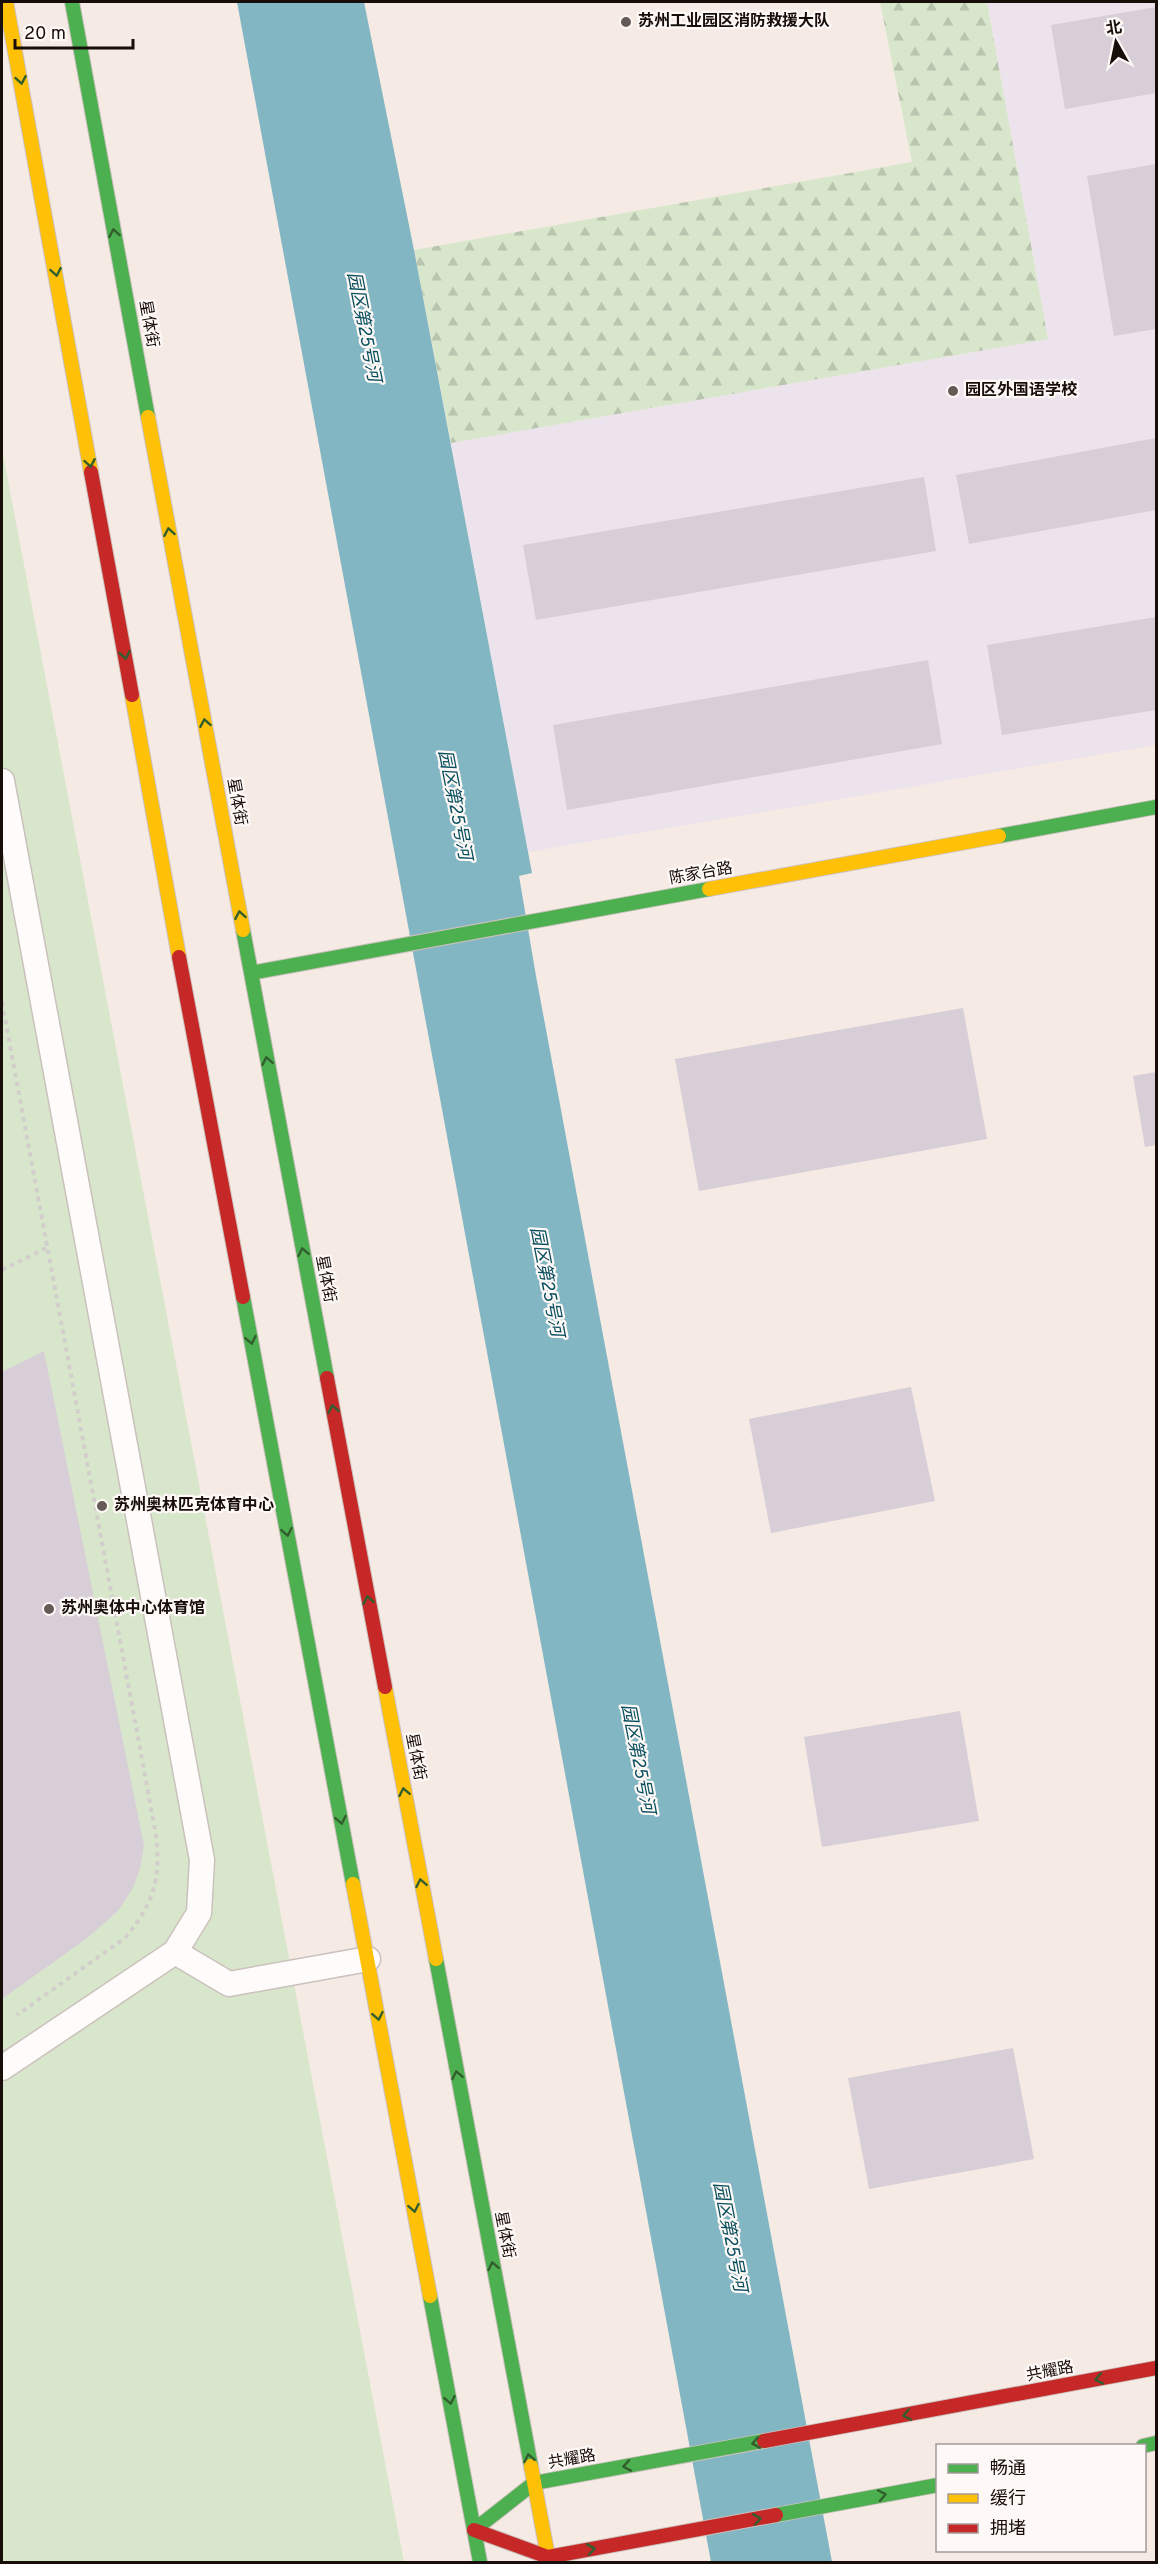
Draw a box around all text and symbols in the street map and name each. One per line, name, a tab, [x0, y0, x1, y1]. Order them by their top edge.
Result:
place label: 苏州工业园区消防救援大队	[638, 11, 830, 32]
scale bar	[15, 12, 134, 50]
north arrow	[1086, 12, 1146, 72]
marker: 苏州工业园区消防救援大队	[619, 15, 633, 29]
text: 北	[1104, 18, 1123, 40]
text: 20 m	[24, 23, 66, 46]
one-way arrow	[14, 74, 27, 84]
one-way arrow	[109, 228, 121, 237]
one-way arrow	[49, 267, 61, 276]
water label: 园区第25号河	[341, 270, 385, 387]
street label: 星体街	[134, 299, 162, 349]
place label: 园区外国语学校	[965, 380, 1078, 401]
marker: 园区外国语学校	[946, 384, 960, 398]
one-way arrow	[83, 458, 96, 468]
one-way arrow	[164, 527, 176, 536]
one-way arrow	[118, 650, 131, 660]
one-way arrow	[199, 719, 212, 729]
water label: 园区第25号河	[432, 748, 476, 865]
street label: 星体街	[222, 777, 250, 827]
street label: 陈家台路	[668, 859, 734, 889]
one-way arrow	[234, 911, 247, 921]
one-way arrow	[261, 1056, 274, 1066]
water label: 园区第25号河	[524, 1225, 568, 1342]
one-way arrow	[297, 1248, 310, 1258]
street label: 星体街	[311, 1254, 339, 1304]
one-way arrow	[244, 1335, 257, 1345]
one-way arrow	[327, 1404, 340, 1414]
place label: 苏州奥林匹克体育中心	[114, 1495, 274, 1516]
marker: 苏州奥林匹克体育中心	[95, 1499, 109, 1513]
one-way arrow	[280, 1526, 293, 1536]
one-way arrow	[363, 1596, 375, 1605]
place label: 苏州奥体中心体育馆	[61, 1598, 205, 1619]
marker: 苏州奥体中心体育馆	[42, 1602, 56, 1616]
water label: 园区第25号河	[615, 1702, 659, 1819]
street label: 星体街	[401, 1732, 429, 1782]
one-way arrow	[398, 1787, 411, 1797]
one-way arrow	[334, 1815, 347, 1825]
one-way arrow	[415, 1878, 428, 1888]
one-way arrow	[371, 2011, 384, 2021]
one-way arrow	[451, 2070, 464, 2080]
water label: 园区第25号河	[707, 2180, 751, 2297]
one-way arrow	[407, 2203, 420, 2213]
street label: 星体街	[490, 2210, 518, 2260]
one-way arrow	[487, 2262, 500, 2272]
street label: 共耀路	[1025, 2358, 1075, 2386]
one-way arrow	[1094, 2372, 1104, 2385]
one-way arrow	[443, 2395, 456, 2405]
one-way arrow	[903, 2408, 913, 2421]
one-way arrow	[751, 2437, 761, 2449]
legend	[936, 2444, 1146, 2552]
street label: 共耀路	[547, 2446, 597, 2474]
one-way arrow	[523, 2453, 536, 2463]
text: 畅通	[990, 2458, 1026, 2481]
one-way arrow	[622, 2459, 632, 2472]
text: 缓行	[990, 2488, 1026, 2511]
one-way arrow	[877, 2489, 887, 2502]
one-way arrow	[752, 2513, 762, 2526]
text: 拥堵	[990, 2518, 1026, 2541]
one-way arrow	[585, 2543, 595, 2556]

